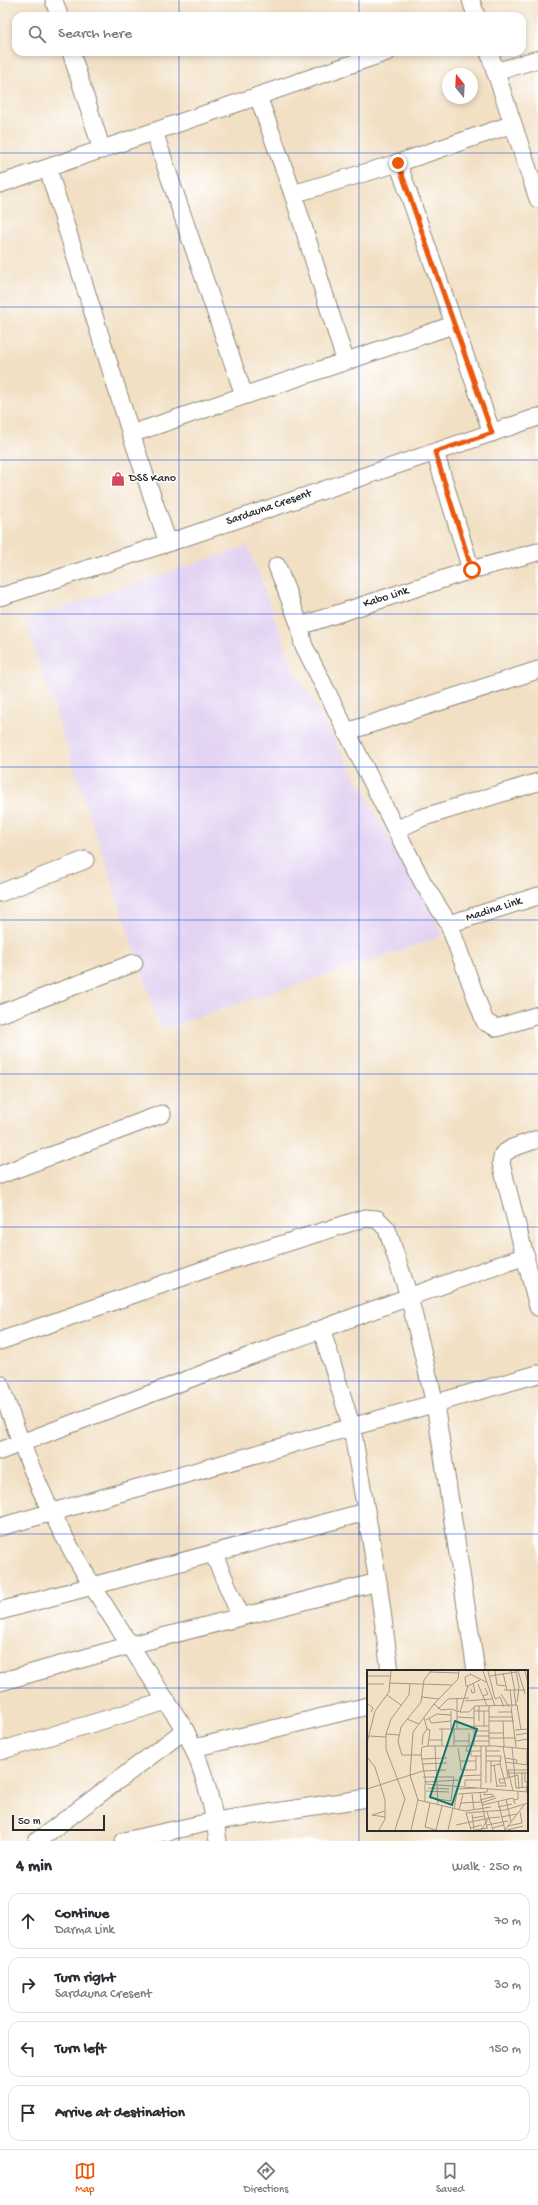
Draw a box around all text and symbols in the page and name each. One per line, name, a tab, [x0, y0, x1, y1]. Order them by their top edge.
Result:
search box	[12, 12, 526, 56]
icon: search	[26, 23, 48, 45]
text: Search here	[58, 25, 132, 43]
north arrow	[442, 68, 478, 104]
route end	[389, 154, 407, 172]
shop icon: DSS Kano	[110, 471, 126, 487]
place label: DSS Kano	[128, 472, 176, 486]
street label: Sardauna Cresent	[225, 487, 314, 529]
route start	[463, 561, 481, 579]
street label: Kabo Link	[362, 584, 412, 612]
street label: Madina Link	[464, 894, 525, 926]
inset map	[367, 1670, 528, 1831]
scale bar	[12, 1813, 105, 1832]
text: 50 m	[18, 1816, 40, 1828]
text: 4 min	[16, 1857, 52, 1877]
text: Walk · 250 m	[452, 1860, 522, 1875]
text: Continue	[55, 1905, 109, 1923]
icon: ahead	[17, 1910, 39, 1932]
text: 70 m	[495, 1914, 521, 1929]
text: Darma Link	[55, 1923, 114, 1938]
text: Turn right	[55, 1969, 115, 1987]
icon: right	[17, 1974, 39, 1996]
text: 30 m	[495, 1978, 521, 1993]
text: Sardauna Cresent	[55, 1987, 152, 2002]
icon: left	[17, 2038, 39, 2060]
text: Turn left	[55, 2040, 106, 2058]
text: 150 m	[489, 2042, 521, 2057]
icon: arrive	[17, 2102, 39, 2124]
text: Arrive at destination	[55, 2104, 185, 2122]
tab: Map	[74, 2160, 96, 2196]
tab: Directions	[244, 2160, 288, 2196]
tab: Saved	[436, 2160, 464, 2196]

